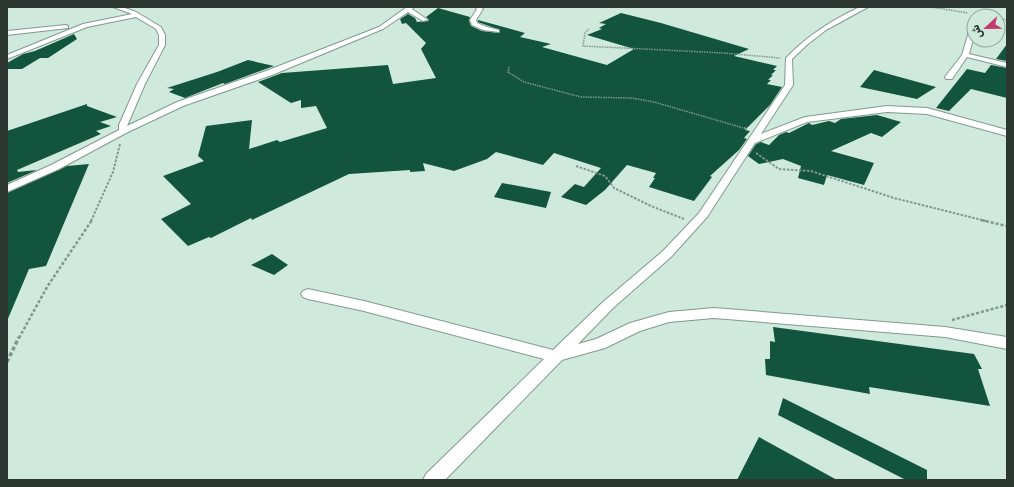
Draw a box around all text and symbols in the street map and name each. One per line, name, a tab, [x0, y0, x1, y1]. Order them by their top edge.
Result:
north arrow	[966, 8, 1006, 48]
text: ش	[969, 23, 986, 40]

